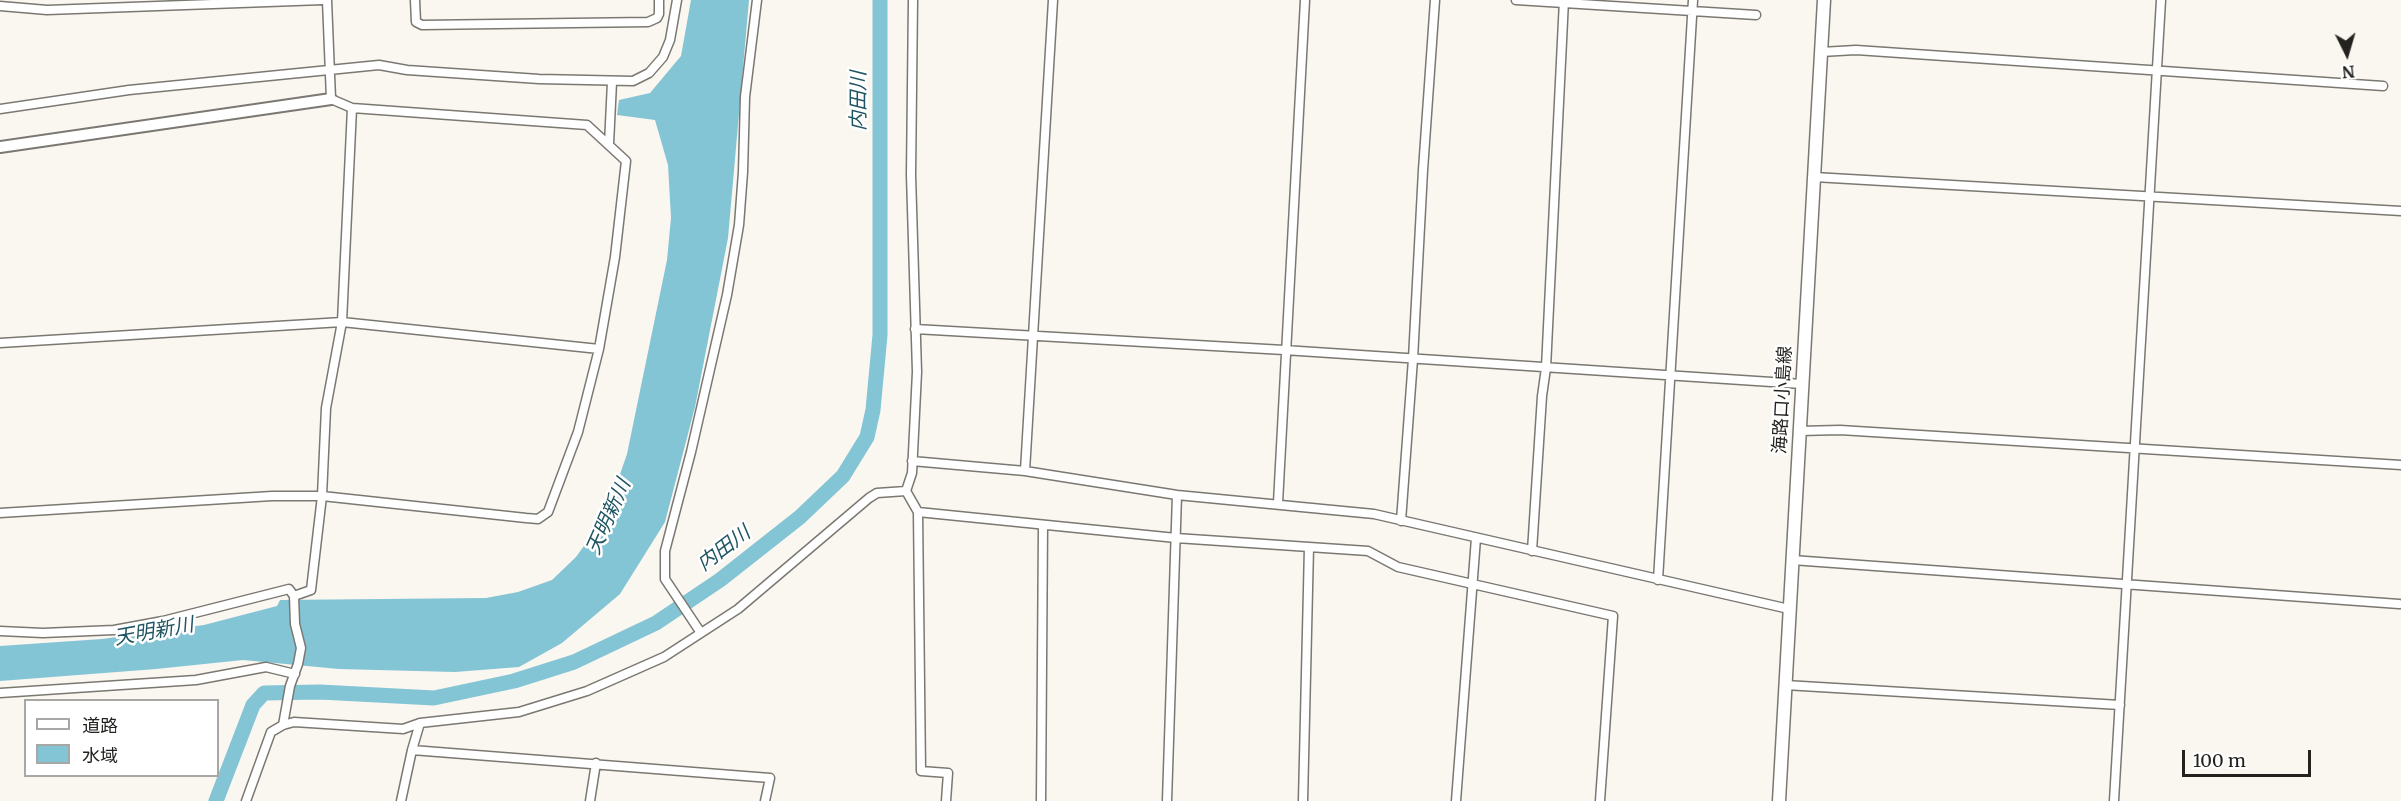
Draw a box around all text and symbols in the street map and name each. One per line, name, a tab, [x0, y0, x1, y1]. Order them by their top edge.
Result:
north arrow	[2317, 24, 2377, 84]
text: N	[2341, 61, 2356, 82]
water label: 内田川	[847, 71, 871, 131]
street label: 海路口小島線	[1769, 346, 1797, 454]
water label: 天明新川	[582, 476, 636, 558]
water label: 内田川	[693, 521, 755, 577]
water label: 天明新川	[113, 613, 195, 651]
legend	[24, 699, 219, 777]
text: 道路	[82, 714, 118, 737]
scale bar	[2185, 738, 2314, 776]
text: 水域	[82, 744, 118, 767]
text: 100 m	[2193, 749, 2246, 772]

